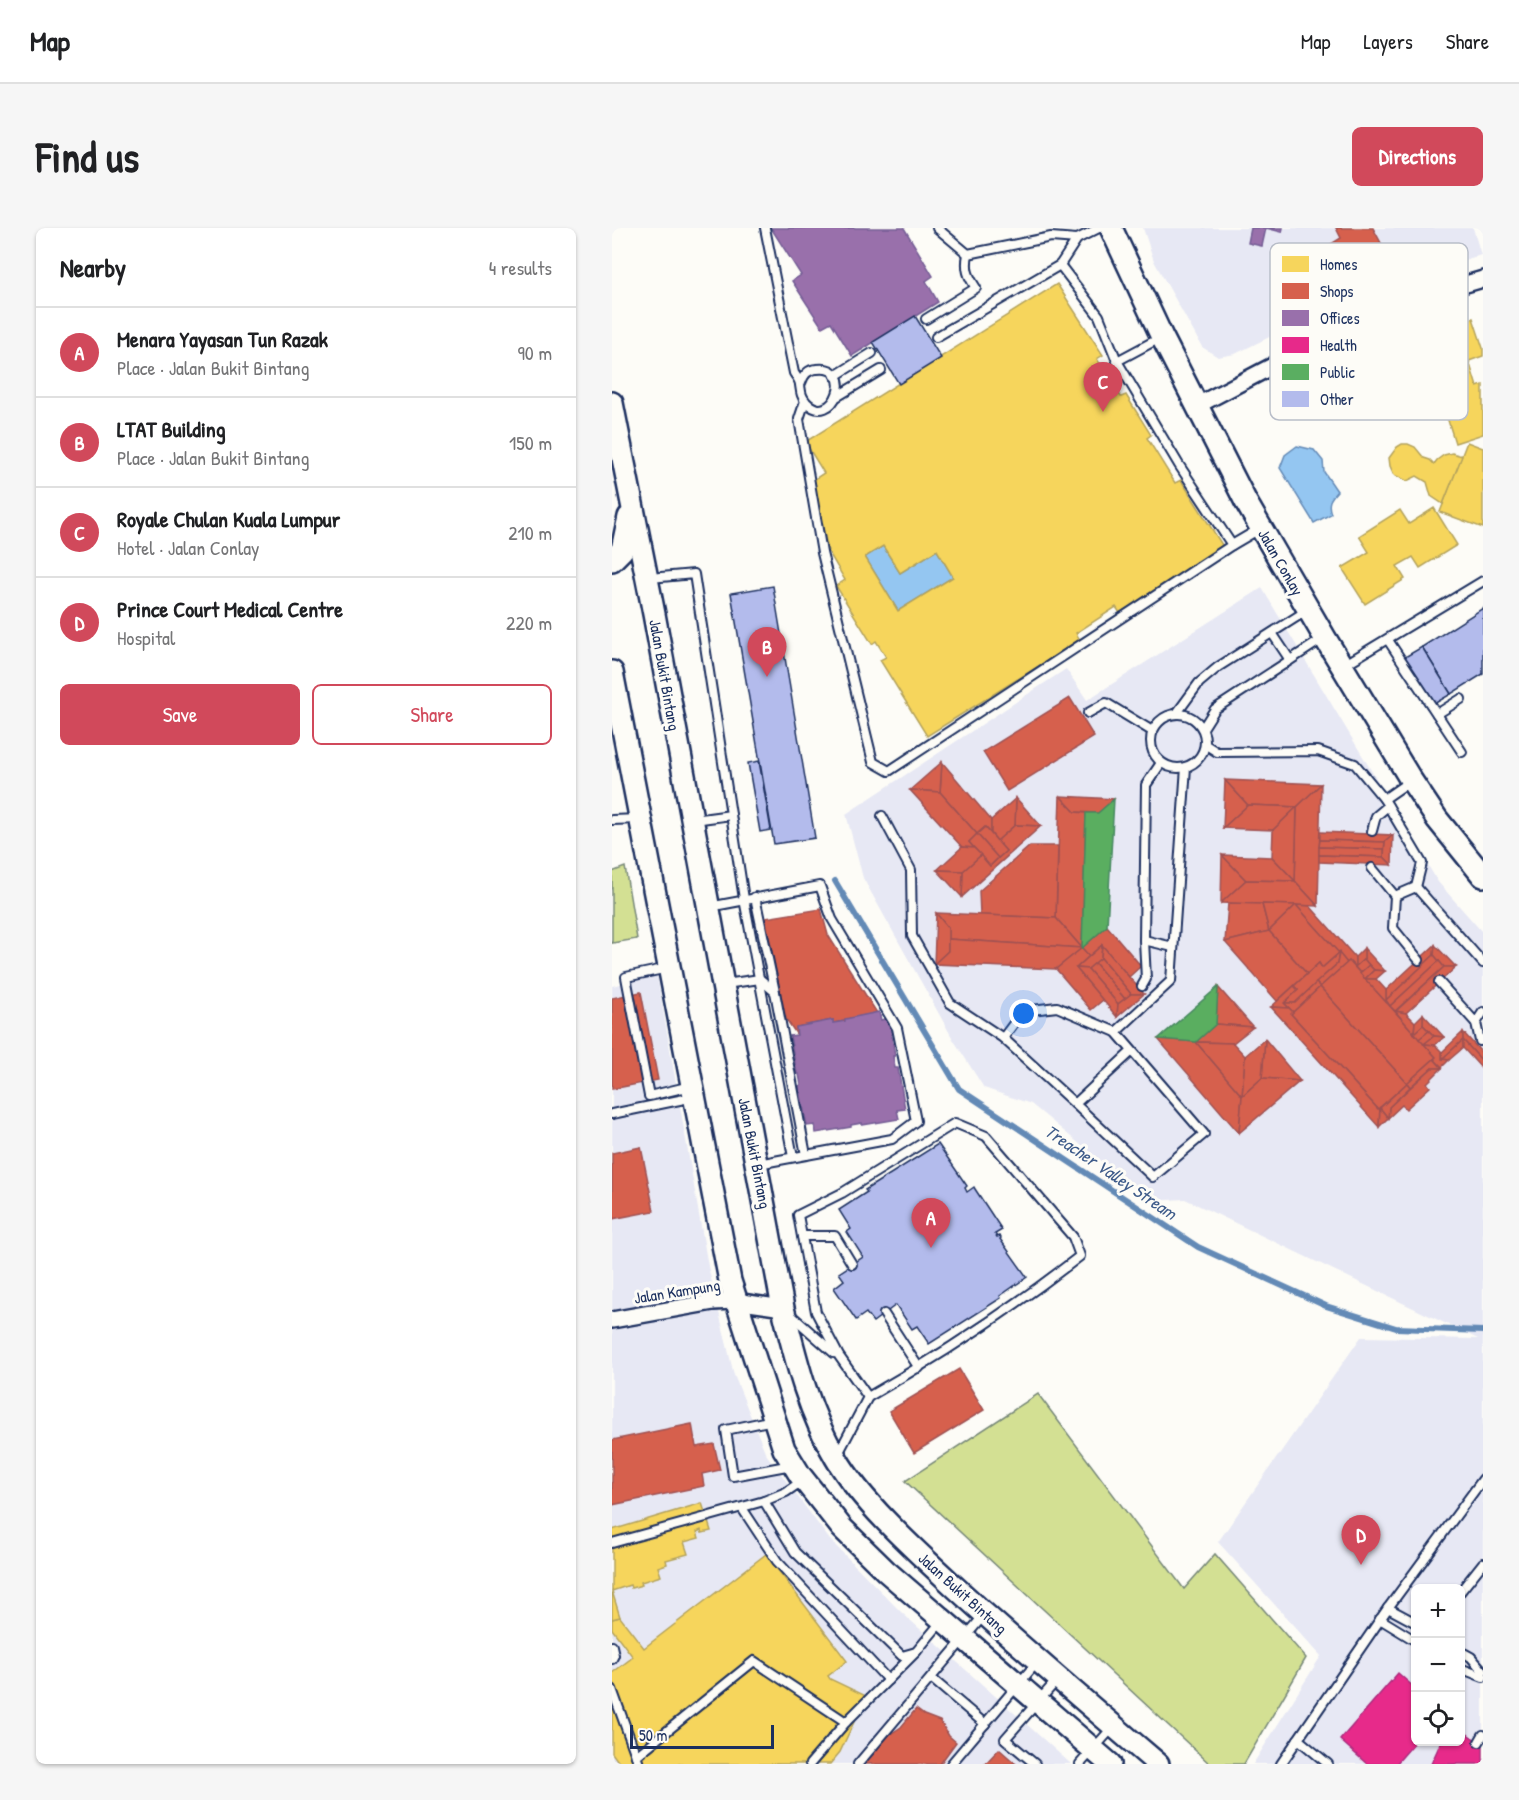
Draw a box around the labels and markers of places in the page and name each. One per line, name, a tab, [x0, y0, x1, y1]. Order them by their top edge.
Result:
pin: C	[1084, 362, 1122, 412]
pin: B	[748, 628, 786, 677]
pin: A	[912, 1198, 950, 1248]
pin: D	[1342, 1516, 1380, 1565]

